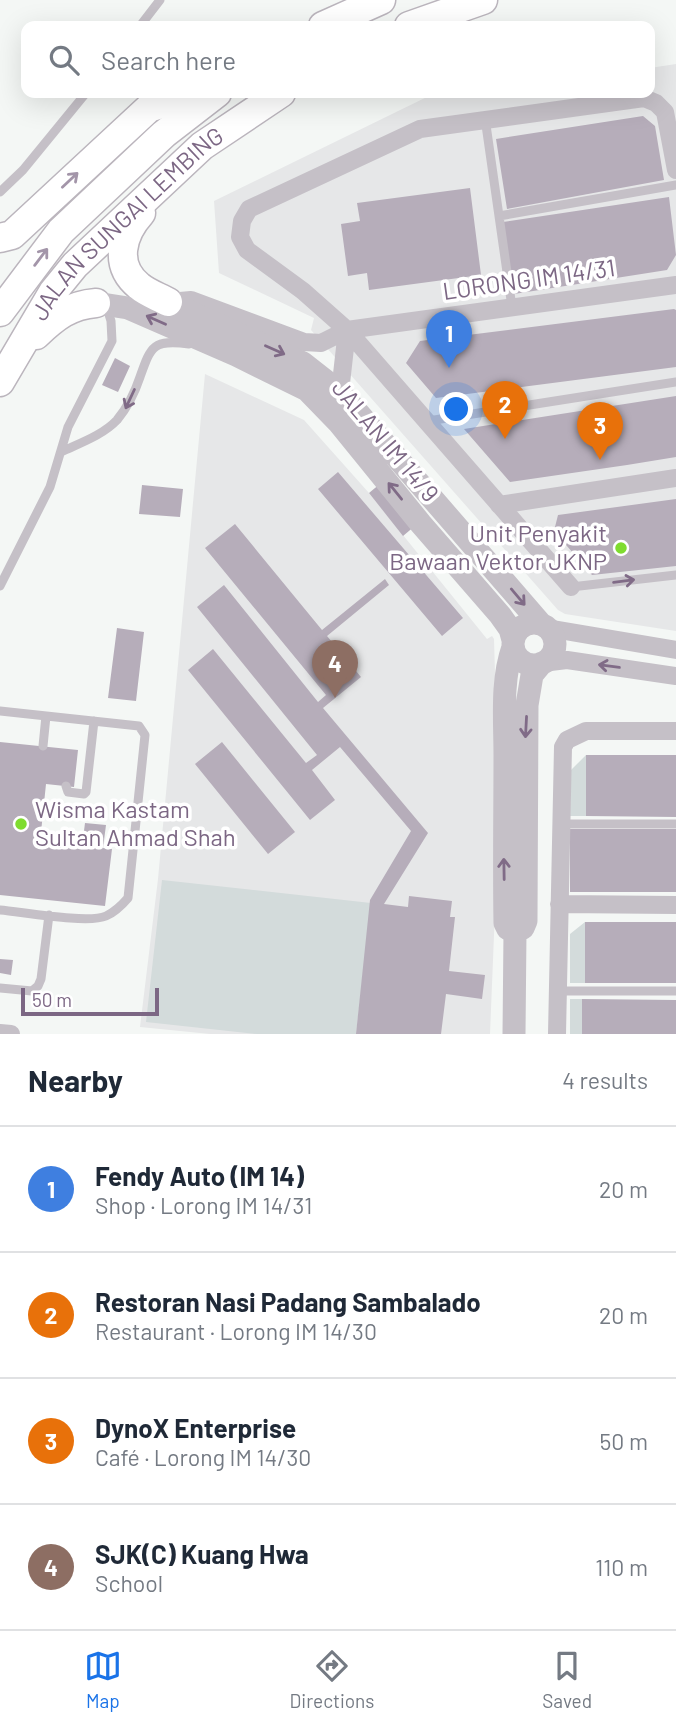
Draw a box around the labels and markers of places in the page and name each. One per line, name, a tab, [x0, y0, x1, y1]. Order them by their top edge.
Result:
pin: 1	[426, 310, 472, 368]
pin: 2	[482, 381, 528, 439]
pin: 3	[577, 402, 623, 460]
place label: Unit Penyakit Bawaan Vektor JKNP	[389, 518, 607, 575]
marker: Unit Penyakit Bawaan Vektor JKNP	[613, 540, 629, 556]
pin: 4	[312, 640, 358, 698]
place label: Wisma Kastam Sultan Ahmad Shah	[35, 794, 236, 851]
marker: Wisma Kastam Sultan Ahmad Shah	[13, 816, 29, 832]

